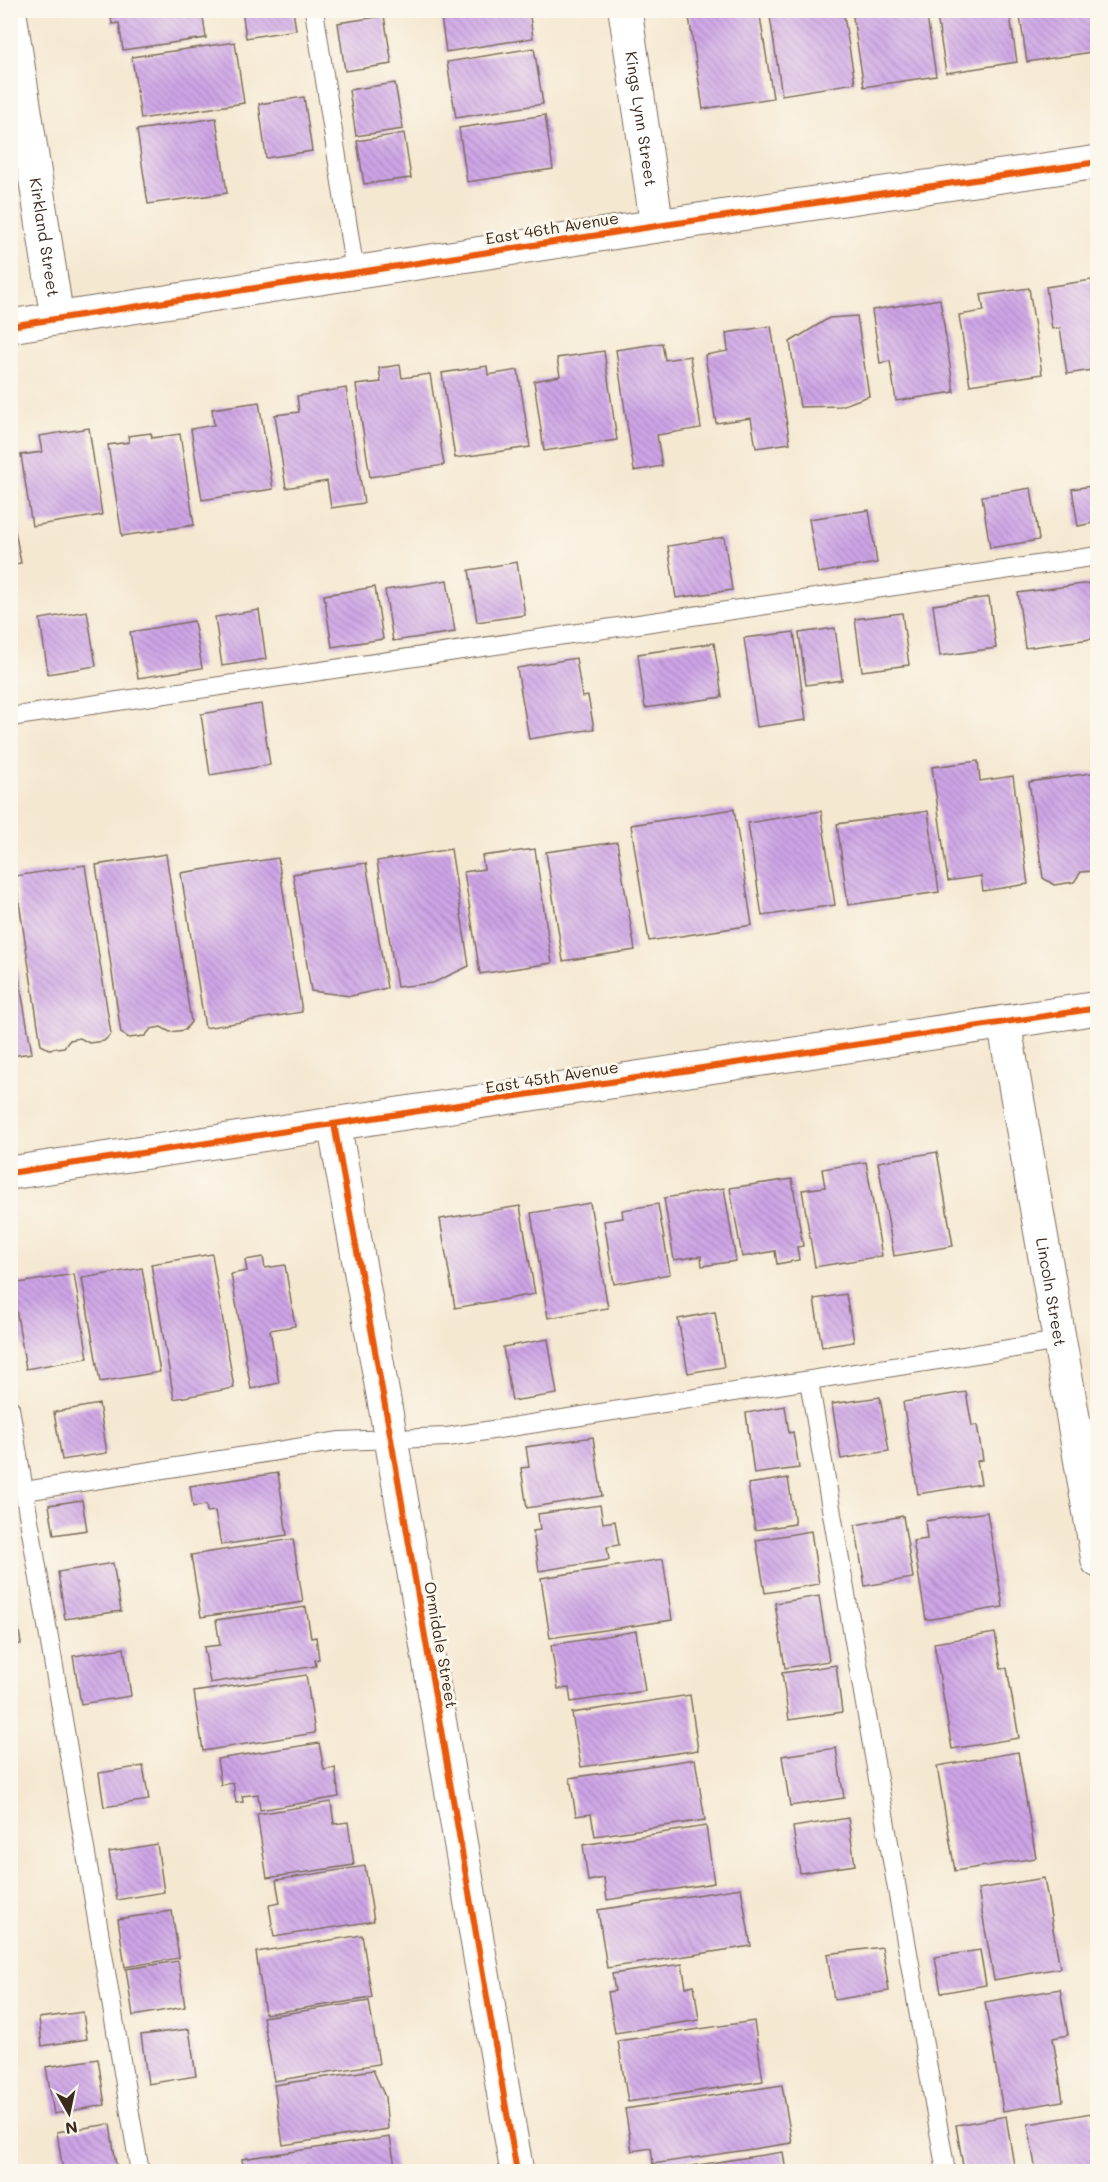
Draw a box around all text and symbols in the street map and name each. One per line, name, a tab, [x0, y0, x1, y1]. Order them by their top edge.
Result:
street label: Kings Lynn Street	[621, 50, 662, 188]
street label: Kirkland Street	[25, 176, 65, 298]
street label: East 46th Avenue	[484, 207, 620, 248]
street label: East 45th Avenue	[484, 1056, 620, 1097]
street label: Lincoln Street	[1032, 1236, 1071, 1348]
street label: Ormidale Street	[420, 1580, 463, 1710]
north arrow	[39, 2083, 99, 2143]
text: N	[64, 2117, 79, 2140]

